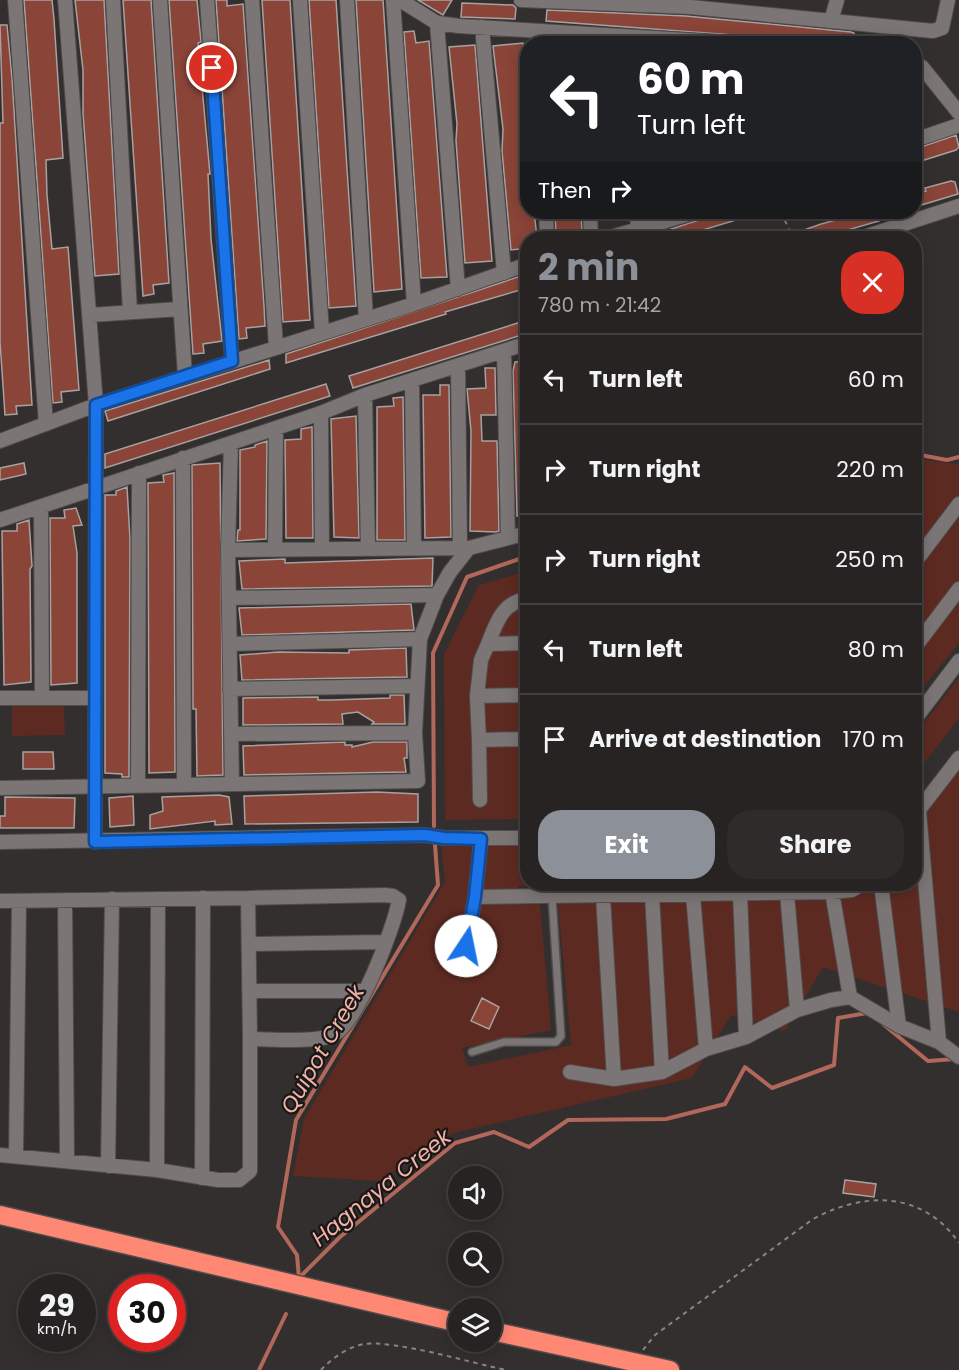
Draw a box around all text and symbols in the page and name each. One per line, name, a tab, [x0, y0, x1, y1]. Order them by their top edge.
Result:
pin	[186, 42, 237, 93]
text: 60 m	[637, 50, 745, 109]
icon: arrive	[195, 51, 228, 84]
icon: left	[538, 60, 616, 138]
text: Turn left	[637, 106, 746, 143]
icon: right	[604, 174, 637, 207]
text: Then	[538, 175, 592, 206]
text: 2 min	[538, 242, 639, 293]
button: close	[841, 251, 904, 314]
text: 780 m · 21:42	[538, 291, 661, 319]
icon: left	[538, 363, 571, 396]
text: Turn left	[589, 364, 683, 395]
text: 60 m	[848, 364, 904, 395]
icon: right	[538, 453, 571, 486]
text: Turn right	[589, 454, 700, 485]
text: 220 m	[836, 454, 904, 485]
icon: right	[538, 543, 571, 576]
text: Turn right	[589, 544, 700, 575]
text: 250 m	[835, 544, 904, 575]
icon: left	[538, 633, 571, 666]
text: Turn left	[589, 634, 683, 665]
text: 80 m	[848, 634, 904, 665]
icon: arrive	[538, 723, 571, 756]
text: Arrive at destination	[589, 724, 821, 755]
text: 170 m	[843, 724, 904, 755]
button: Exit	[538, 810, 715, 879]
button: Share	[727, 810, 904, 879]
position arrow	[434, 914, 498, 978]
water label: Quipot Creek	[273, 978, 373, 1119]
water label: Hagnaya Creek	[305, 1120, 459, 1253]
map controls	[448, 1166, 502, 1352]
button: sound	[448, 1166, 502, 1220]
button: search	[448, 1232, 502, 1286]
speed limit sign: 30	[108, 1274, 186, 1352]
text: 29	[39, 1284, 75, 1327]
button: layers	[448, 1298, 502, 1352]
text: km/h	[37, 1318, 77, 1339]

